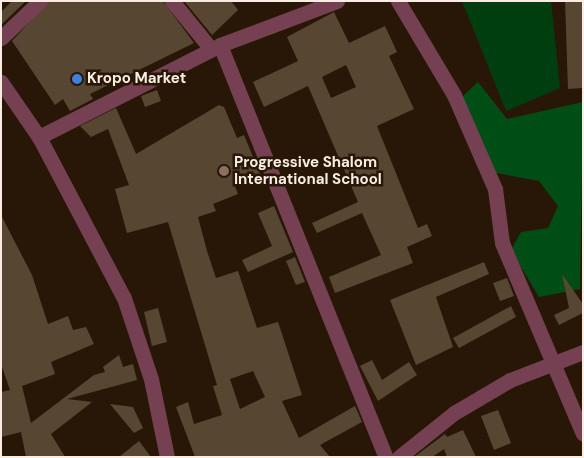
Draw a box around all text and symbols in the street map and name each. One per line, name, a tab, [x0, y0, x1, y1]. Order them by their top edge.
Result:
place label: Kropo Market	[87, 70, 186, 88]
marker: Kropo Market	[71, 73, 83, 85]
place label: Progressive Shalom International School	[234, 153, 382, 188]
marker: Progressive Shalom International School	[218, 165, 230, 177]

